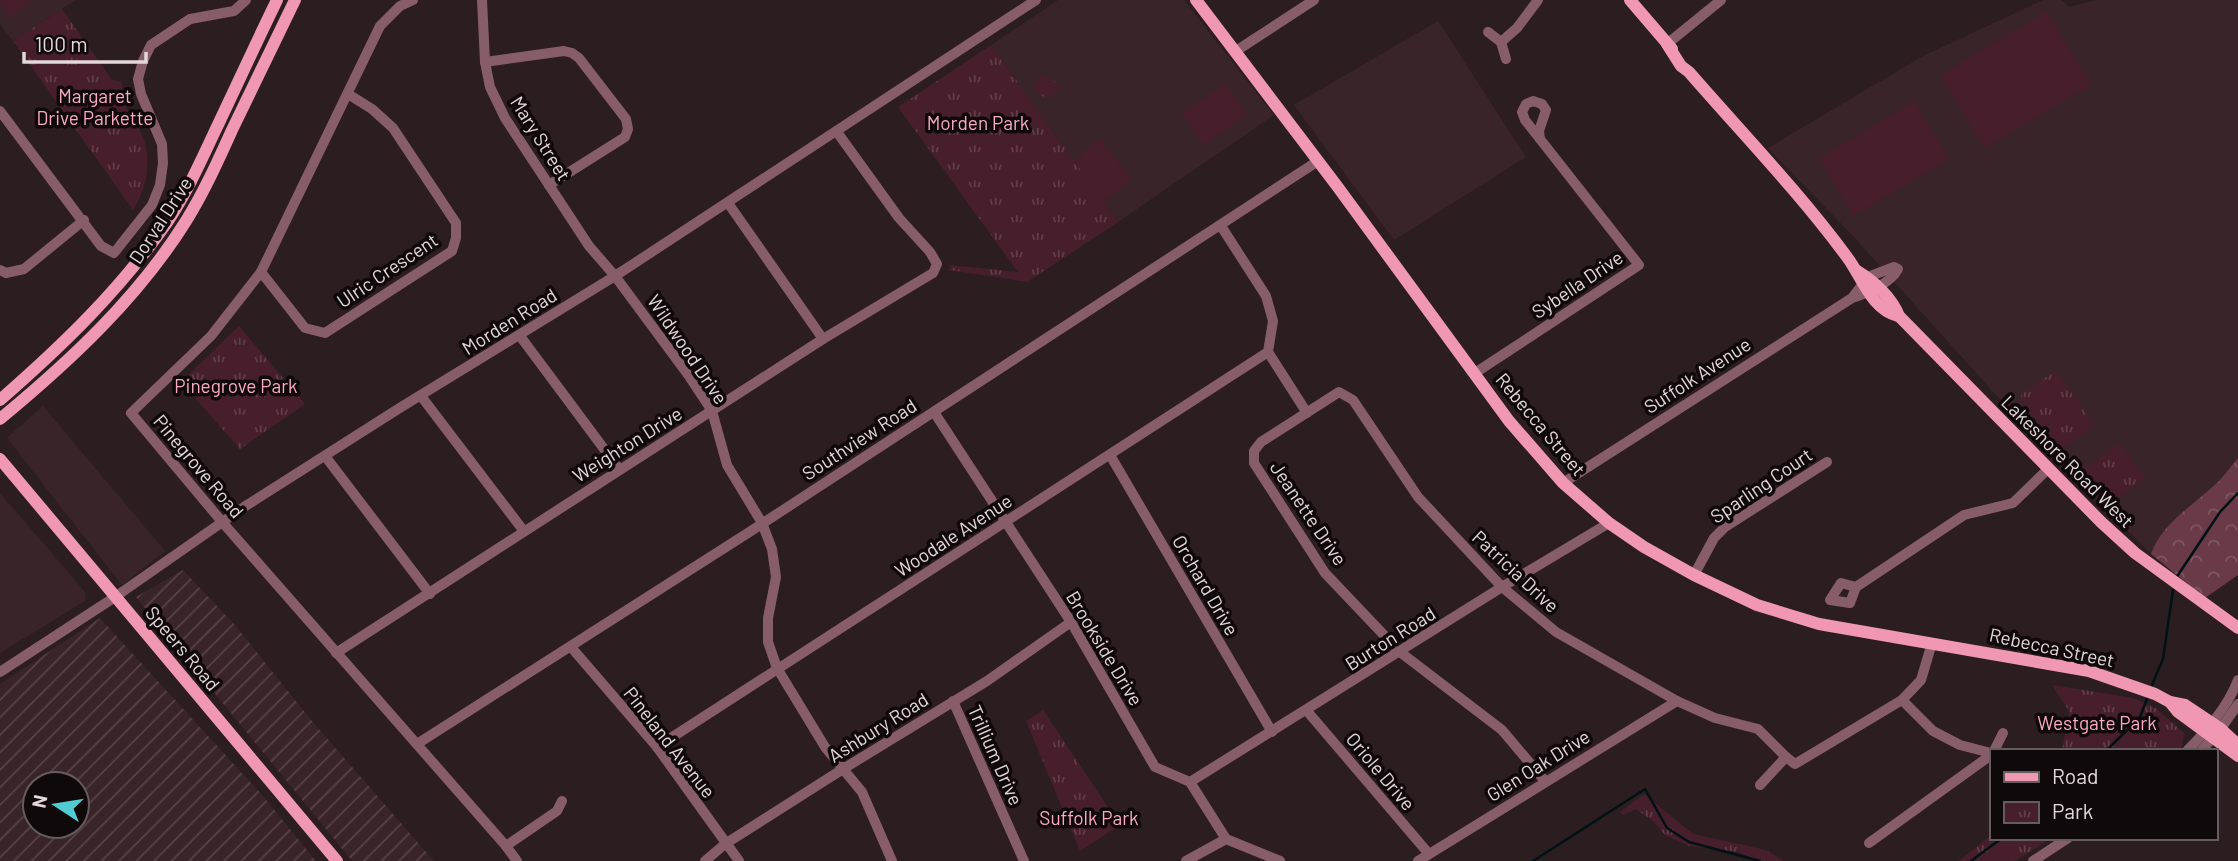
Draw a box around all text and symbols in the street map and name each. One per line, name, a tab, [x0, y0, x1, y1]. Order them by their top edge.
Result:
scale bar	[24, 21, 147, 65]
text: 100 m	[35, 31, 88, 56]
park label: Margaret Drive Parkette	[37, 84, 153, 129]
street label: Mary Street	[506, 92, 576, 184]
park label: Morden Park	[927, 111, 1029, 134]
street label: Dorval Drive	[124, 172, 196, 268]
street label: Ulric Crescent	[332, 228, 442, 312]
street label: Sybella Drive	[1527, 245, 1627, 323]
street label: Morden Road	[457, 283, 561, 359]
street label: Wildwood Drive	[643, 290, 733, 408]
street label: Suffolk Avenue	[1639, 332, 1755, 418]
street label: Rebecca Street	[1491, 368, 1591, 480]
park label: Pinegrove Park	[174, 374, 298, 397]
street label: Lakeshore Road West	[1997, 390, 2139, 532]
street label: Southview Road	[797, 393, 921, 485]
street label: Weighton Drive	[568, 401, 686, 487]
street label: Pinegrove Road	[149, 410, 249, 522]
street label: Sparling Court	[1706, 443, 1816, 527]
street label: Jeanette Drive	[1266, 457, 1352, 569]
street label: Woodale Avenue	[890, 489, 1016, 581]
street label: Patricia Drive	[1468, 525, 1564, 617]
street label: Orchard Drive	[1168, 531, 1244, 639]
street label: Brookside Drive	[1062, 587, 1148, 709]
street label: Speers Road	[141, 601, 225, 695]
street label: Burton Road	[1341, 601, 1439, 675]
street label: Rebecca Street	[1987, 623, 2117, 671]
street label: Pineland Avenue	[619, 682, 721, 802]
street label: Ashbury Road	[824, 687, 932, 767]
street label: Trillium Drive	[964, 701, 1028, 809]
park label: Westgate Park	[2037, 711, 2157, 734]
street label: Glen Oak Drive	[1482, 724, 1594, 806]
street label: Oriole Drive	[1342, 727, 1420, 815]
legend	[1990, 749, 2217, 840]
text: Road	[2052, 763, 2098, 788]
north arrow	[21, 770, 91, 840]
text: N	[26, 793, 51, 810]
text: Park	[2052, 798, 2093, 823]
park label: Suffolk Park	[1039, 806, 1139, 829]

